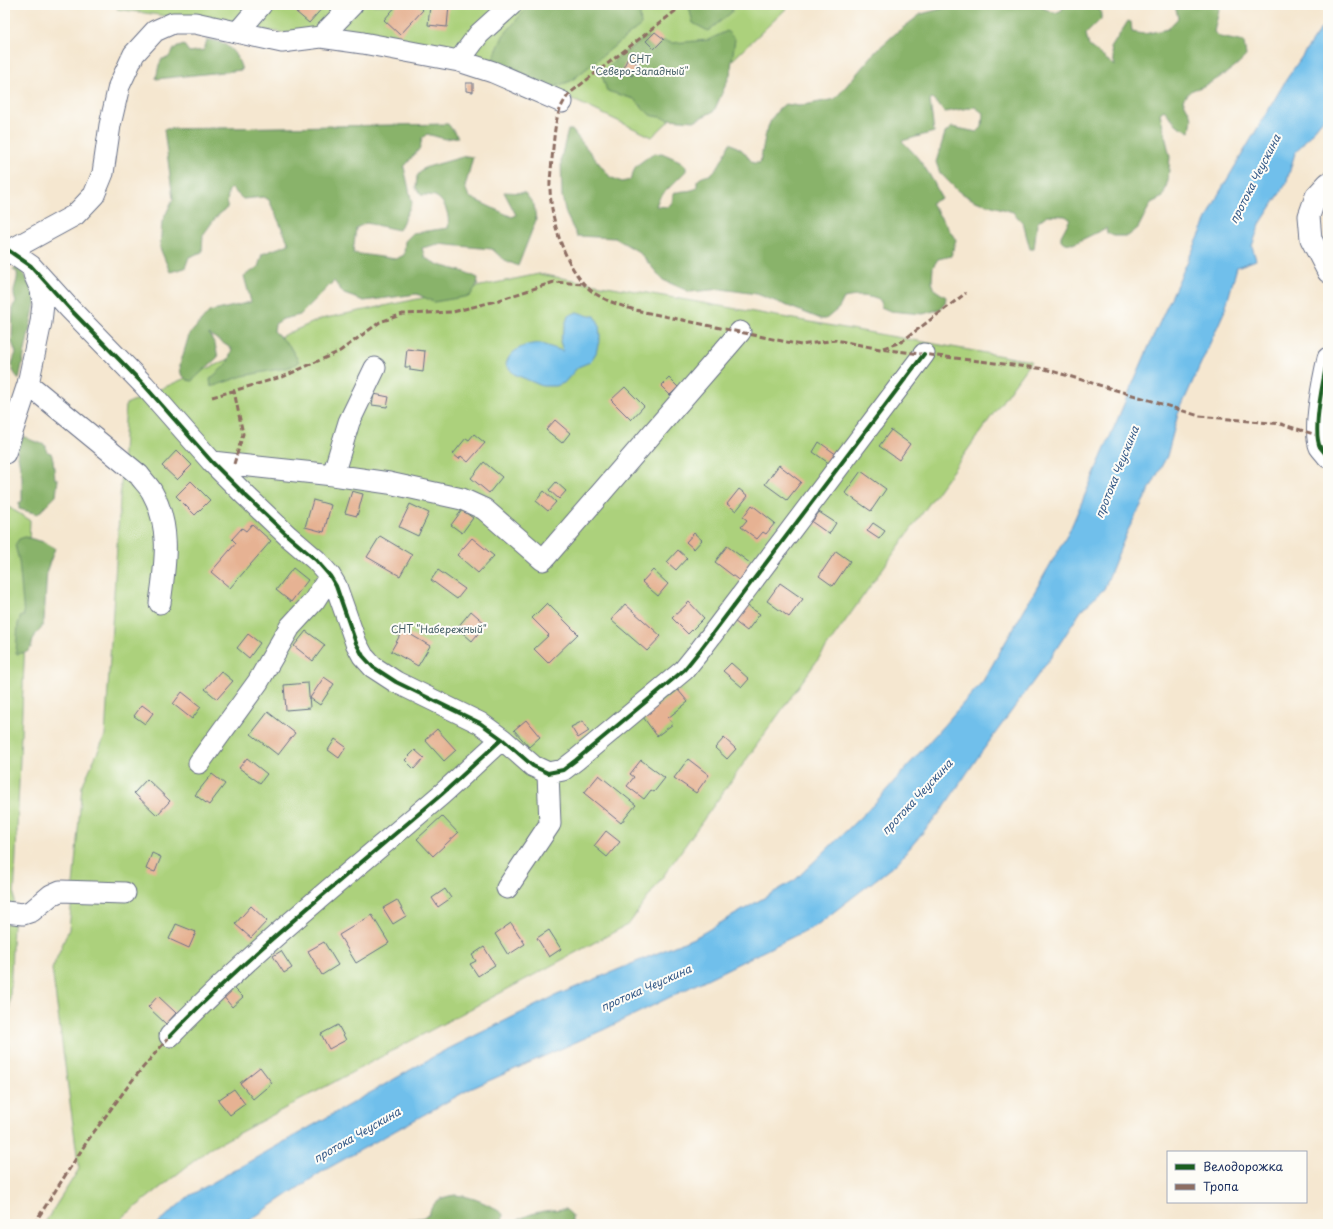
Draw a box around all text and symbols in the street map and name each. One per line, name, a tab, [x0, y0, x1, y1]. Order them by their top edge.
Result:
park label: СНТ "Северо-Западный"	[591, 51, 689, 78]
water label: протока Чеускина	[1225, 130, 1285, 226]
water label: протока Чеускина	[1090, 422, 1143, 520]
park label: СНТ "Набережный"	[391, 621, 487, 636]
water label: протока Чеускина	[877, 754, 957, 838]
water label: протока Чеускина	[598, 959, 695, 1015]
water label: протока Чеускина	[310, 1102, 404, 1166]
legend	[1167, 1151, 1307, 1203]
text: Велодорожка	[1203, 1157, 1283, 1175]
text: Тропа	[1203, 1177, 1239, 1195]

